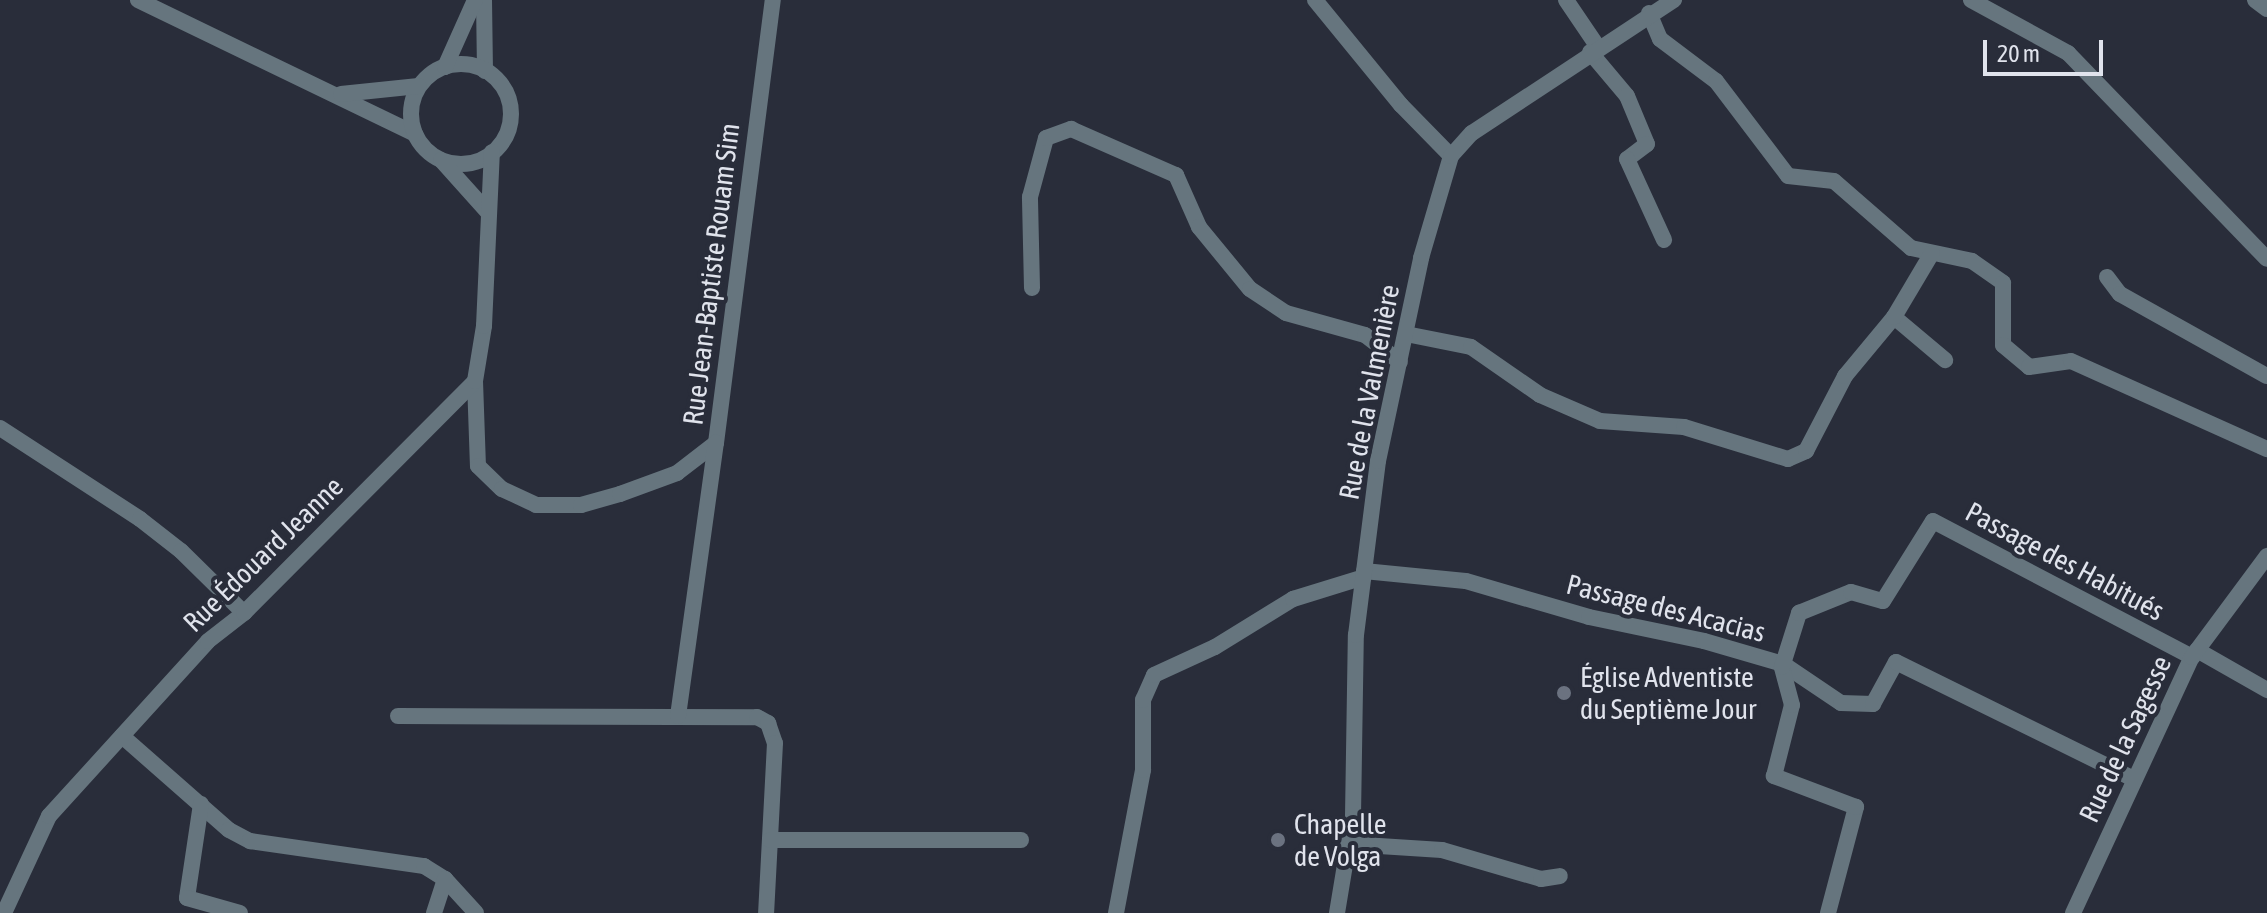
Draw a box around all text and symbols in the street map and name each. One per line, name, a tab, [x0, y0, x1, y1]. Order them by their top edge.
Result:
scale bar	[1987, 24, 2107, 74]
text: 20 m	[1997, 40, 2040, 67]
street label: Rue Jean-Baptiste Rouam Sim	[676, 121, 746, 427]
street label: Rue de la Valmenière	[1332, 282, 1406, 502]
street label: Rue Édouard Jeanne	[176, 469, 350, 639]
street label: Passage des Habitués	[1960, 495, 2170, 627]
street label: Passage des Acacias	[1563, 567, 1769, 649]
street label: Rue de la Sagesse	[2072, 651, 2178, 827]
place label: Église Adventiste du Septième Jour	[1580, 660, 1756, 726]
marker: Église Adventiste du Septième Jour	[1555, 684, 1573, 702]
place label: Chapelle de Volga	[1294, 807, 1386, 873]
marker: Chapelle de Volga	[1269, 831, 1287, 849]

